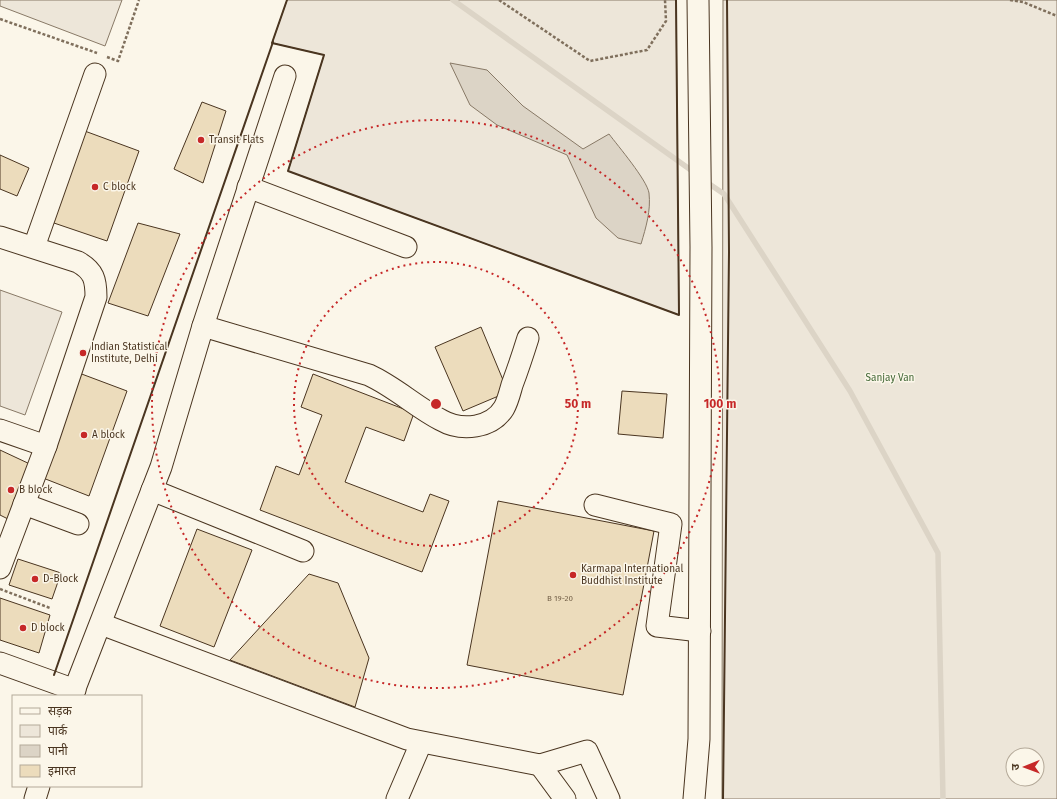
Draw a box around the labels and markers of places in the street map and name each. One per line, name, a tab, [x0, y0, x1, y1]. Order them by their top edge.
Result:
place label: Transit Flats	[209, 134, 264, 146]
marker: Transit Flats	[196, 135, 206, 145]
place label: C block	[103, 181, 137, 193]
marker: C block	[90, 182, 100, 192]
place label: Indian Statistical Institute, Delhi	[91, 341, 168, 365]
marker: Indian Statistical Institute, Delhi	[78, 348, 88, 358]
centre of rings	[429, 397, 443, 411]
place label: A block	[92, 429, 126, 441]
marker: A block	[79, 430, 89, 440]
place label: B block	[19, 484, 53, 496]
marker: B block	[6, 485, 16, 495]
place label: Karmapa International Buddhist Institute	[581, 563, 683, 587]
marker: Karmapa International Buddhist Institute	[568, 570, 578, 580]
place label: D-Block	[43, 573, 79, 585]
marker: D-Block	[30, 574, 40, 584]
place label: D block	[31, 622, 66, 634]
marker: D block	[18, 623, 28, 633]

